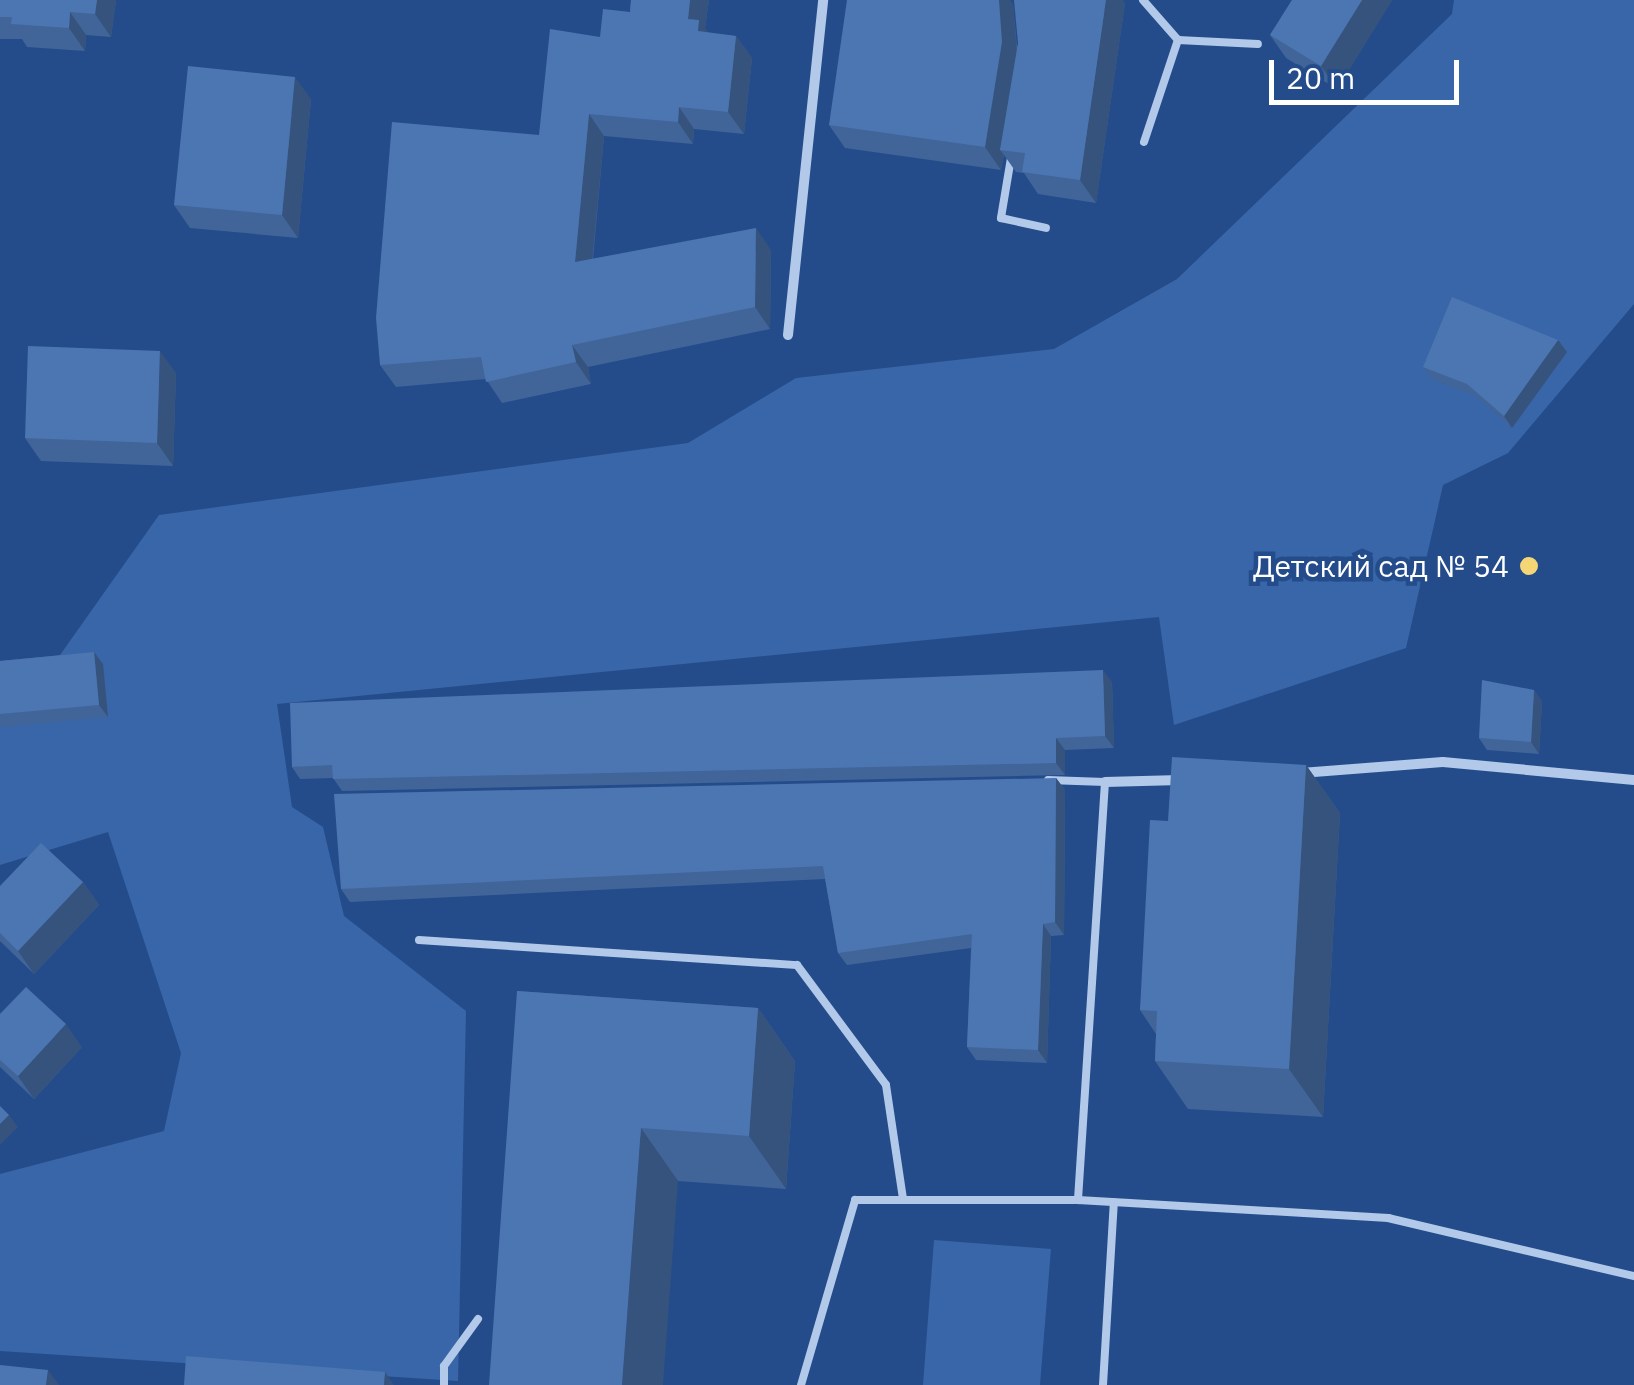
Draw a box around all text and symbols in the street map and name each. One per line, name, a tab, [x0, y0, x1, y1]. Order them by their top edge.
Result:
scale bar	[1274, 40, 1464, 102]
text: 20 m	[1286, 58, 1355, 97]
place label: Детский сад № 54	[1253, 548, 1509, 584]
marker: Детский сад № 54	[1518, 555, 1540, 577]

